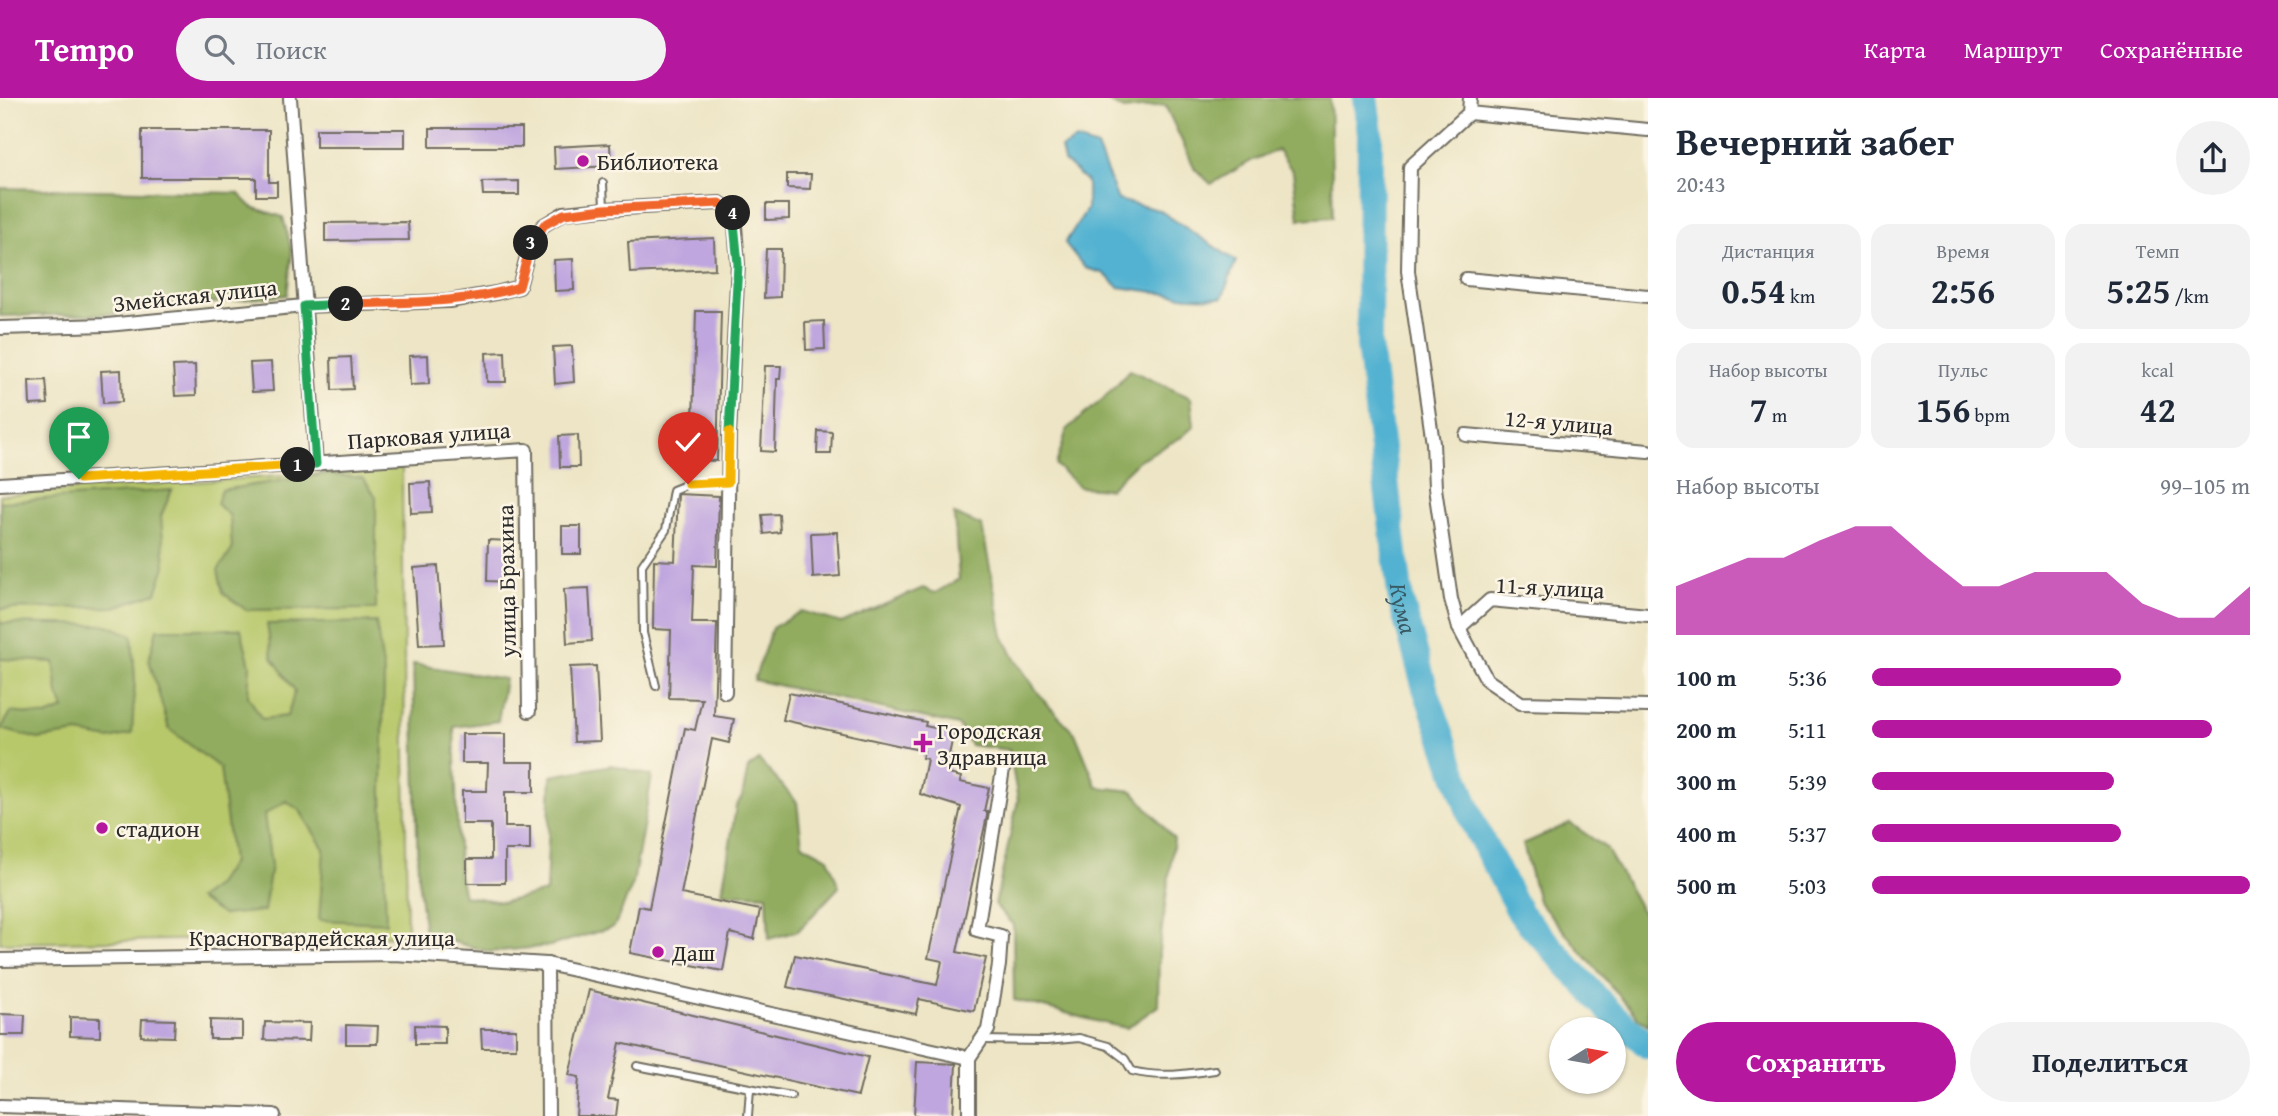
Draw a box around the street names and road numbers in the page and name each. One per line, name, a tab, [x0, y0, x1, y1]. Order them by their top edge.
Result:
street label: Змейская улица	[111, 270, 279, 320]
street label: 12-я улица	[1503, 401, 1615, 443]
street label: Парковая улица	[347, 413, 511, 457]
street label: улица Брахина	[488, 504, 524, 659]
street label: 11-я улица	[1495, 568, 1605, 606]
street label: Красногвардейская улица	[189, 921, 455, 954]

